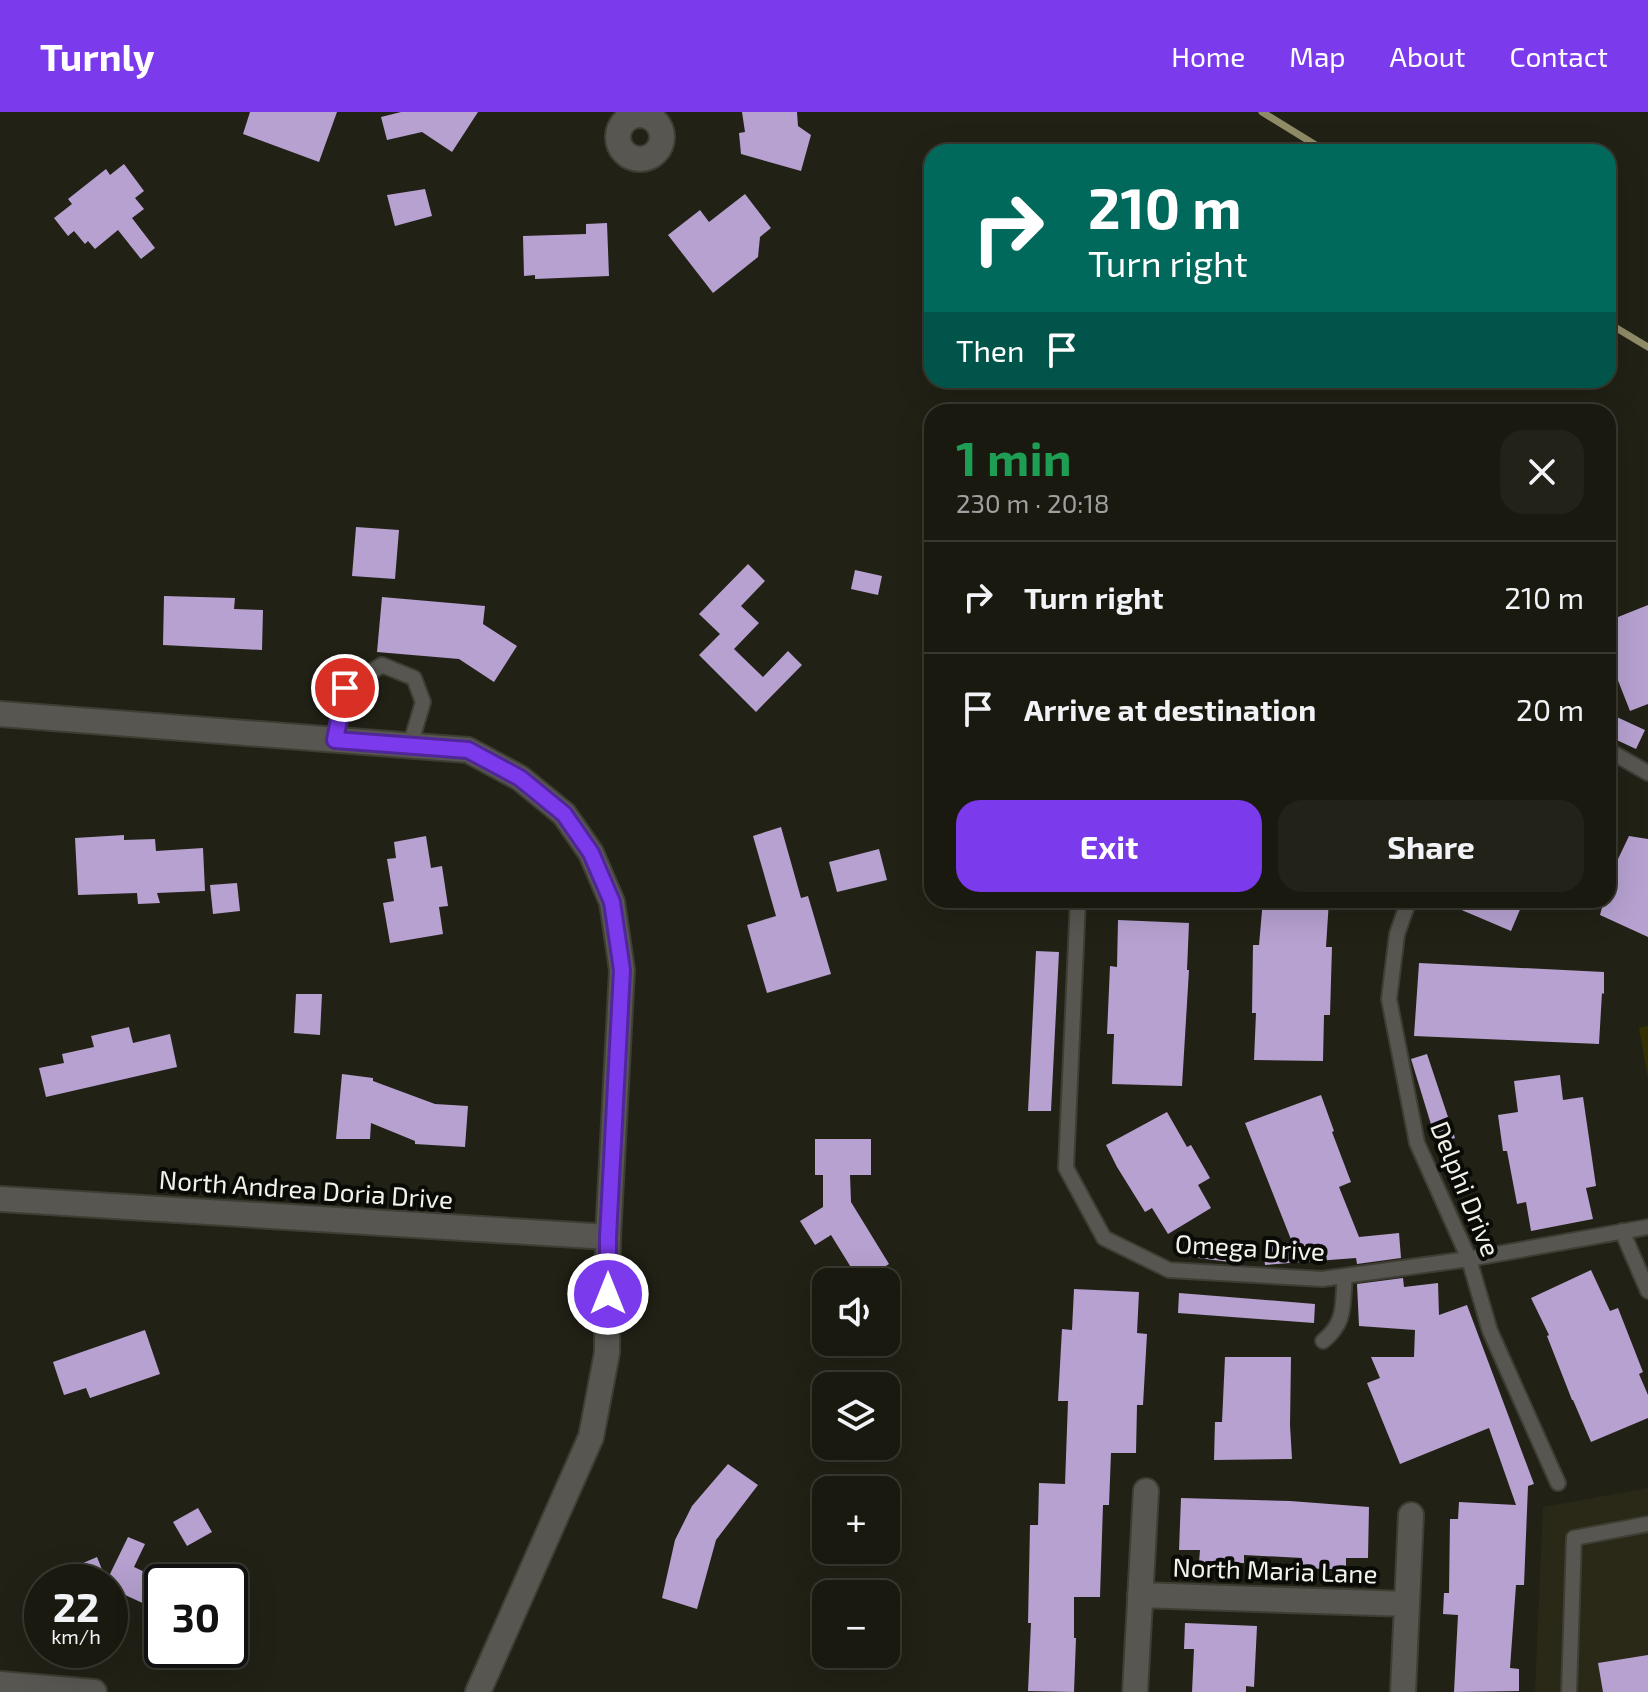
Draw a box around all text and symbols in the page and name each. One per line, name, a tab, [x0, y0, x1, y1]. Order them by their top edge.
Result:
text: Turnly	[40, 33, 155, 79]
text: Home	[1171, 39, 1245, 73]
text: Map	[1289, 39, 1346, 73]
text: About	[1390, 39, 1465, 73]
text: Contact	[1509, 39, 1608, 73]
text: 210 m	[1088, 173, 1242, 240]
icon: right	[956, 176, 1060, 280]
text: Turn right	[1088, 241, 1248, 284]
icon: arrive	[1040, 328, 1084, 372]
text: Then	[956, 332, 1024, 368]
text: 1 min	[956, 428, 1072, 486]
button: close	[1500, 430, 1584, 514]
text: 230 m · 20:18	[956, 487, 1110, 518]
icon: right	[956, 575, 1000, 619]
text: Turn right	[1024, 579, 1164, 615]
text: 210 m	[1504, 579, 1584, 615]
pin	[311, 654, 379, 722]
icon: arrive	[323, 666, 367, 710]
icon: arrive	[956, 687, 1000, 731]
text: Arrive at destination	[1024, 691, 1316, 727]
text: 20 m	[1516, 691, 1584, 727]
button: Exit	[956, 800, 1262, 892]
button: Share	[1278, 800, 1584, 892]
street label: Delphi Drive	[1425, 1116, 1508, 1261]
street label: North Andrea Doria Drive	[158, 1163, 454, 1214]
street label: Omega Drive	[1174, 1227, 1326, 1266]
position arrow	[566, 1252, 650, 1336]
map controls	[812, 1268, 900, 1668]
button: sound	[812, 1268, 900, 1356]
button: layers	[812, 1372, 900, 1460]
button: +	[812, 1476, 900, 1564]
street label: North Maria Lane	[1172, 1550, 1378, 1589]
speed limit sign: 30	[144, 1564, 248, 1668]
button: −	[812, 1580, 900, 1668]
text: 22	[53, 1582, 99, 1630]
text: km/h	[51, 1624, 101, 1648]

